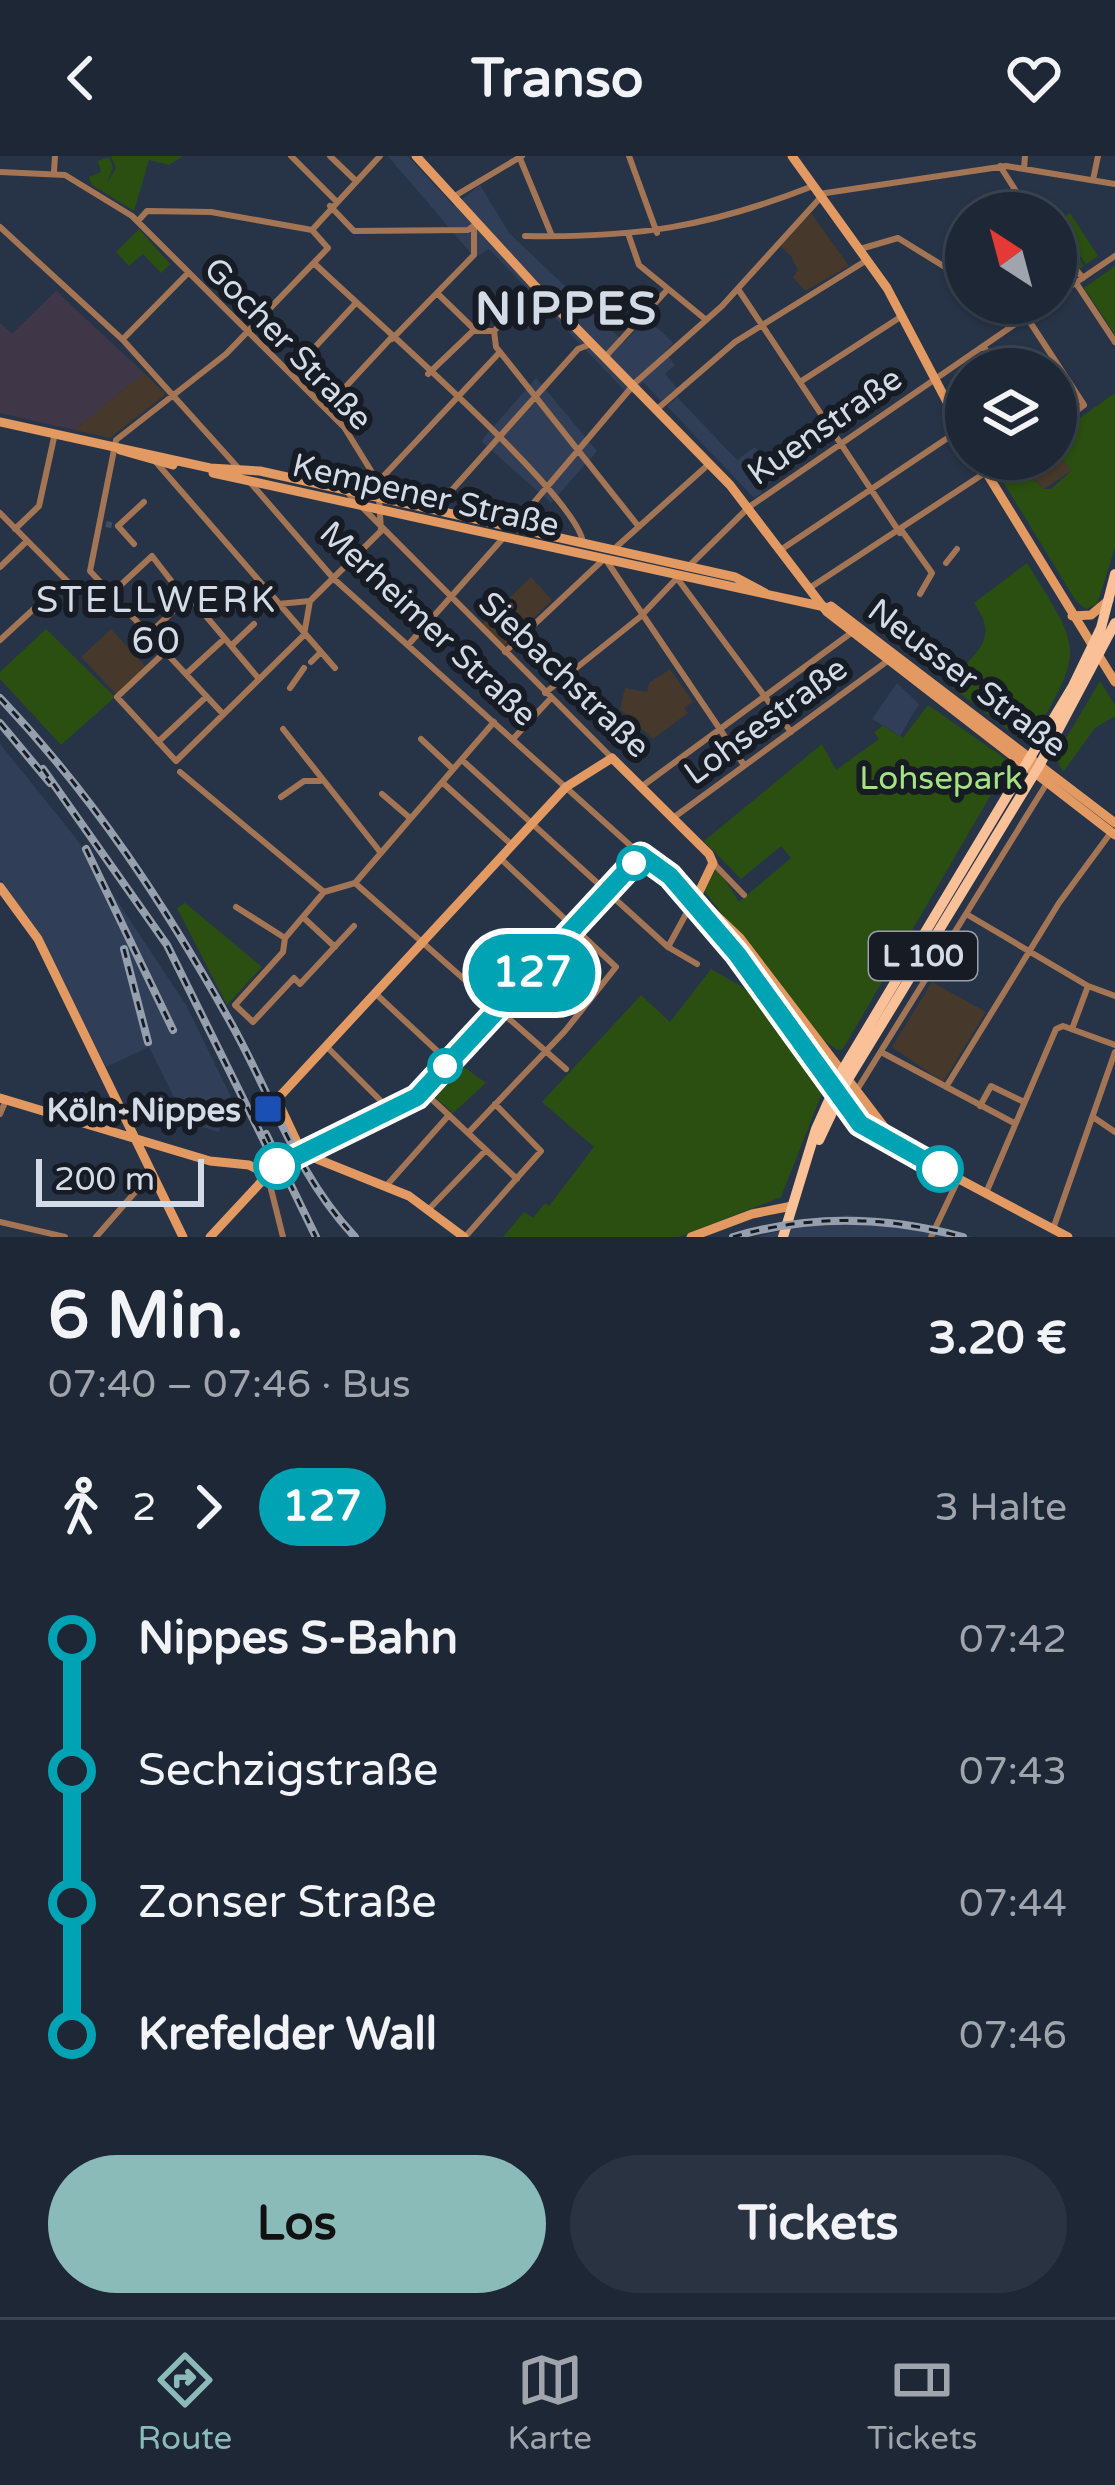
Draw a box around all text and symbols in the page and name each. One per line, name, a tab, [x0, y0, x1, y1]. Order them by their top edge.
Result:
icon: back	[48, 45, 114, 111]
icon: heart	[1001, 45, 1067, 111]
text: Transo	[471, 46, 644, 111]
north arrow	[945, 192, 1077, 324]
map controls	[945, 192, 1077, 480]
street label: Gocher Straße	[196, 250, 380, 438]
district label: NIPPES	[475, 283, 659, 337]
button: layers	[945, 348, 1077, 480]
street label: Kuenstraße	[740, 359, 909, 494]
street label: Kempener Straße	[288, 446, 563, 545]
street label: Merheimer Straße	[312, 514, 544, 735]
district label: STELLWERK 60	[36, 579, 278, 663]
street label: Siebachstraße	[470, 584, 657, 766]
street label: Neusser Straße	[860, 591, 1074, 766]
street label: Lohsestraße	[677, 649, 855, 793]
park label: Lohsepark	[859, 759, 1023, 798]
unlabelled marker	[618, 847, 650, 879]
road number: L 100	[869, 932, 977, 980]
line badge: 127	[463, 934, 601, 1012]
text: 127	[492, 947, 572, 998]
unlabelled marker	[429, 1050, 461, 1082]
place label: Köln-Nippes	[46, 1091, 241, 1130]
marker: Köln-Nippes	[252, 1093, 284, 1125]
unlabelled marker	[255, 1144, 299, 1188]
unlabelled marker	[918, 1147, 962, 1191]
scale bar	[36, 1153, 204, 1206]
text: 200 m	[54, 1160, 155, 1199]
text: 6 Min.	[48, 1276, 244, 1356]
text: 3.20 €	[928, 1312, 1067, 1366]
text: 07:40 – 07:46 · Bus	[48, 1361, 411, 1408]
icon: walk	[48, 1474, 114, 1540]
icon: forward	[175, 1474, 241, 1540]
text: 127	[283, 1481, 362, 1532]
text: 2	[132, 1484, 157, 1531]
text: 3 Halte	[935, 1484, 1067, 1531]
text: Nippes S-Bahn	[138, 1612, 458, 1666]
text: 07:42	[959, 1616, 1067, 1663]
text: Sechzigstraße	[138, 1744, 439, 1798]
text: 07:43	[959, 1748, 1067, 1795]
text: Zonser Straße	[138, 1876, 437, 1930]
text: 07:44	[959, 1880, 1067, 1927]
text: Krefelder Wall	[138, 2008, 437, 2062]
text: 07:46	[959, 2012, 1067, 2059]
button: Los	[48, 2155, 546, 2293]
button: Tickets	[570, 2155, 1067, 2293]
tab: Route	[138, 2347, 232, 2458]
tab: Karte	[507, 2347, 592, 2458]
tab: Tickets	[867, 2347, 977, 2458]

